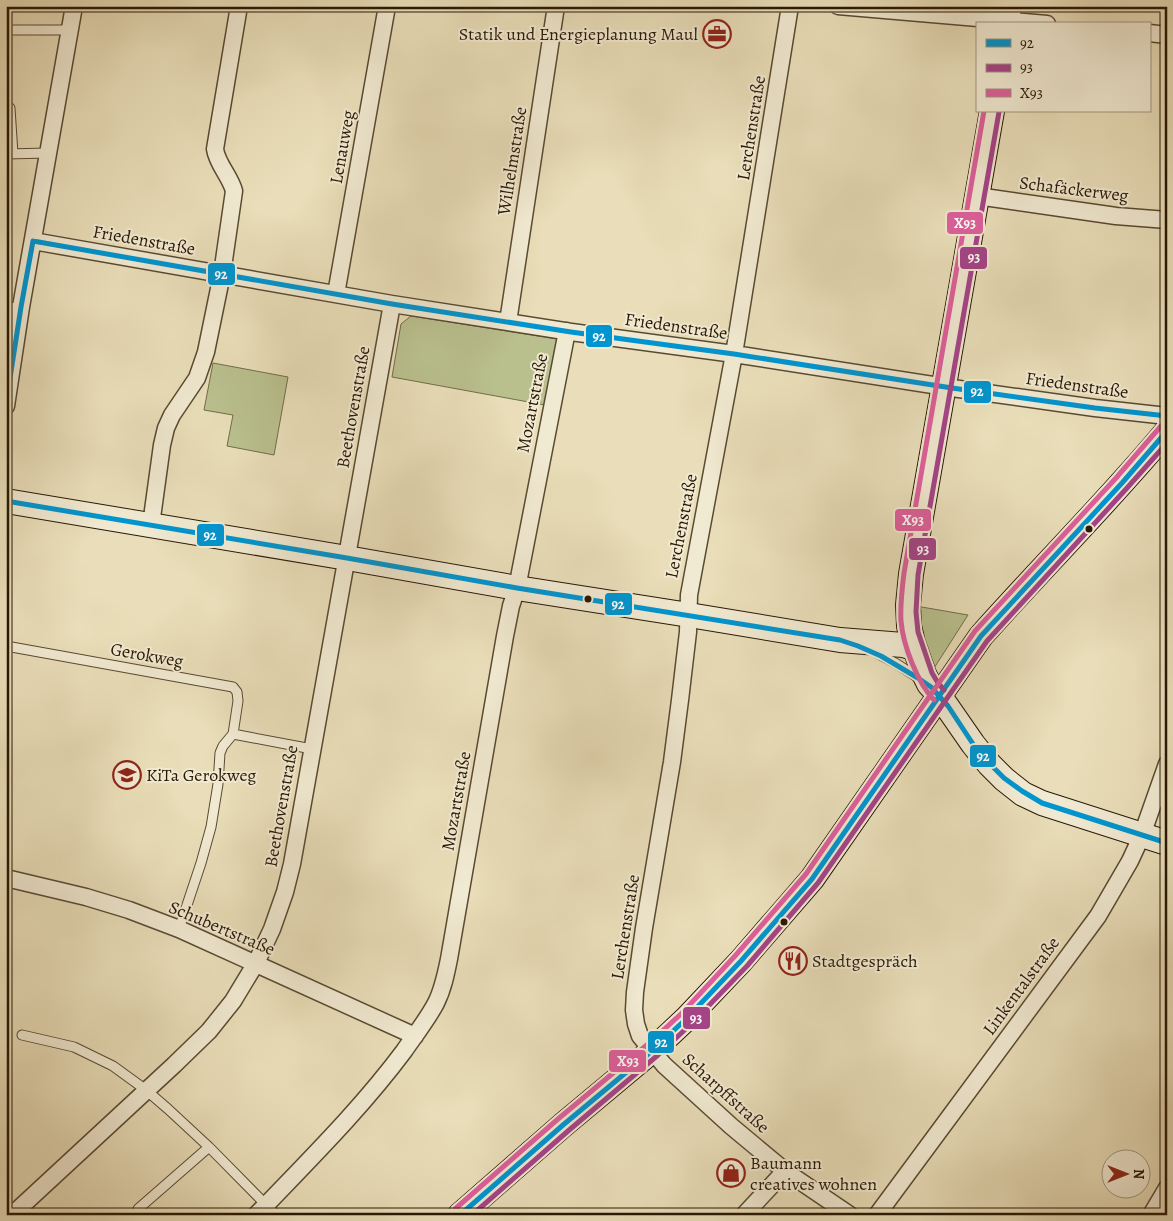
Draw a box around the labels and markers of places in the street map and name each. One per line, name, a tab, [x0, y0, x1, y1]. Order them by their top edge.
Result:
office icon: Statik und Energieplanung Maul	[702, 19, 732, 49]
place label: Statik und Energieplanung Maul	[459, 22, 699, 46]
unlabelled marker	[1084, 524, 1094, 534]
unlabelled marker	[583, 594, 593, 604]
school or university icon: KiTa Gerokweg	[112, 760, 142, 790]
place label: KiTa Gerokweg	[146, 763, 256, 787]
unlabelled marker	[779, 917, 789, 927]
restaurant icon: Stadtgespräch	[778, 946, 808, 976]
place label: Stadtgespräch	[812, 949, 918, 973]
place label: Baumann creatives wohnen	[750, 1151, 877, 1196]
shop icon: Baumann creatives wohnen	[716, 1158, 746, 1188]

